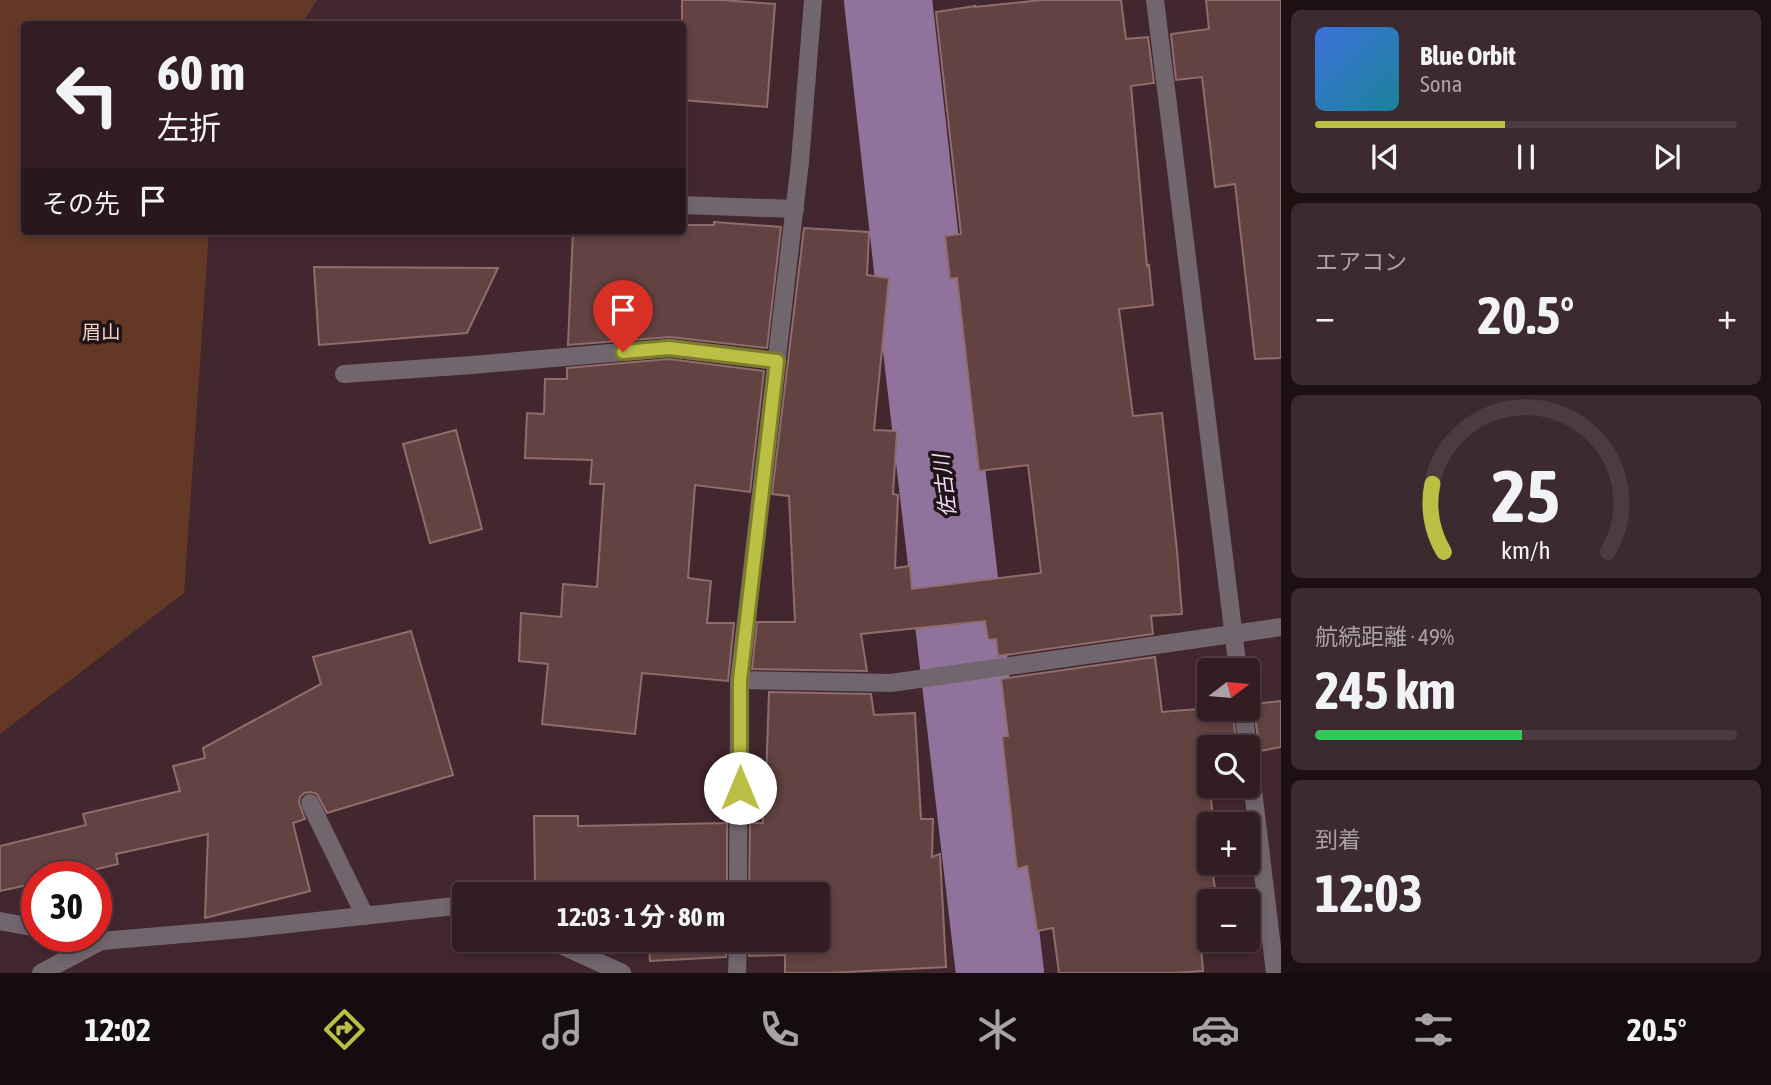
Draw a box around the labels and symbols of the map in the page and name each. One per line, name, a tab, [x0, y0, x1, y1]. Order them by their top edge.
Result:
pin	[593, 280, 653, 352]
park label: 眉山	[82, 321, 120, 343]
water label: 佐古川	[928, 451, 960, 519]
north arrow	[1197, 658, 1260, 721]
position arrow	[703, 751, 777, 825]
speed limit sign: 30	[21, 861, 112, 952]

